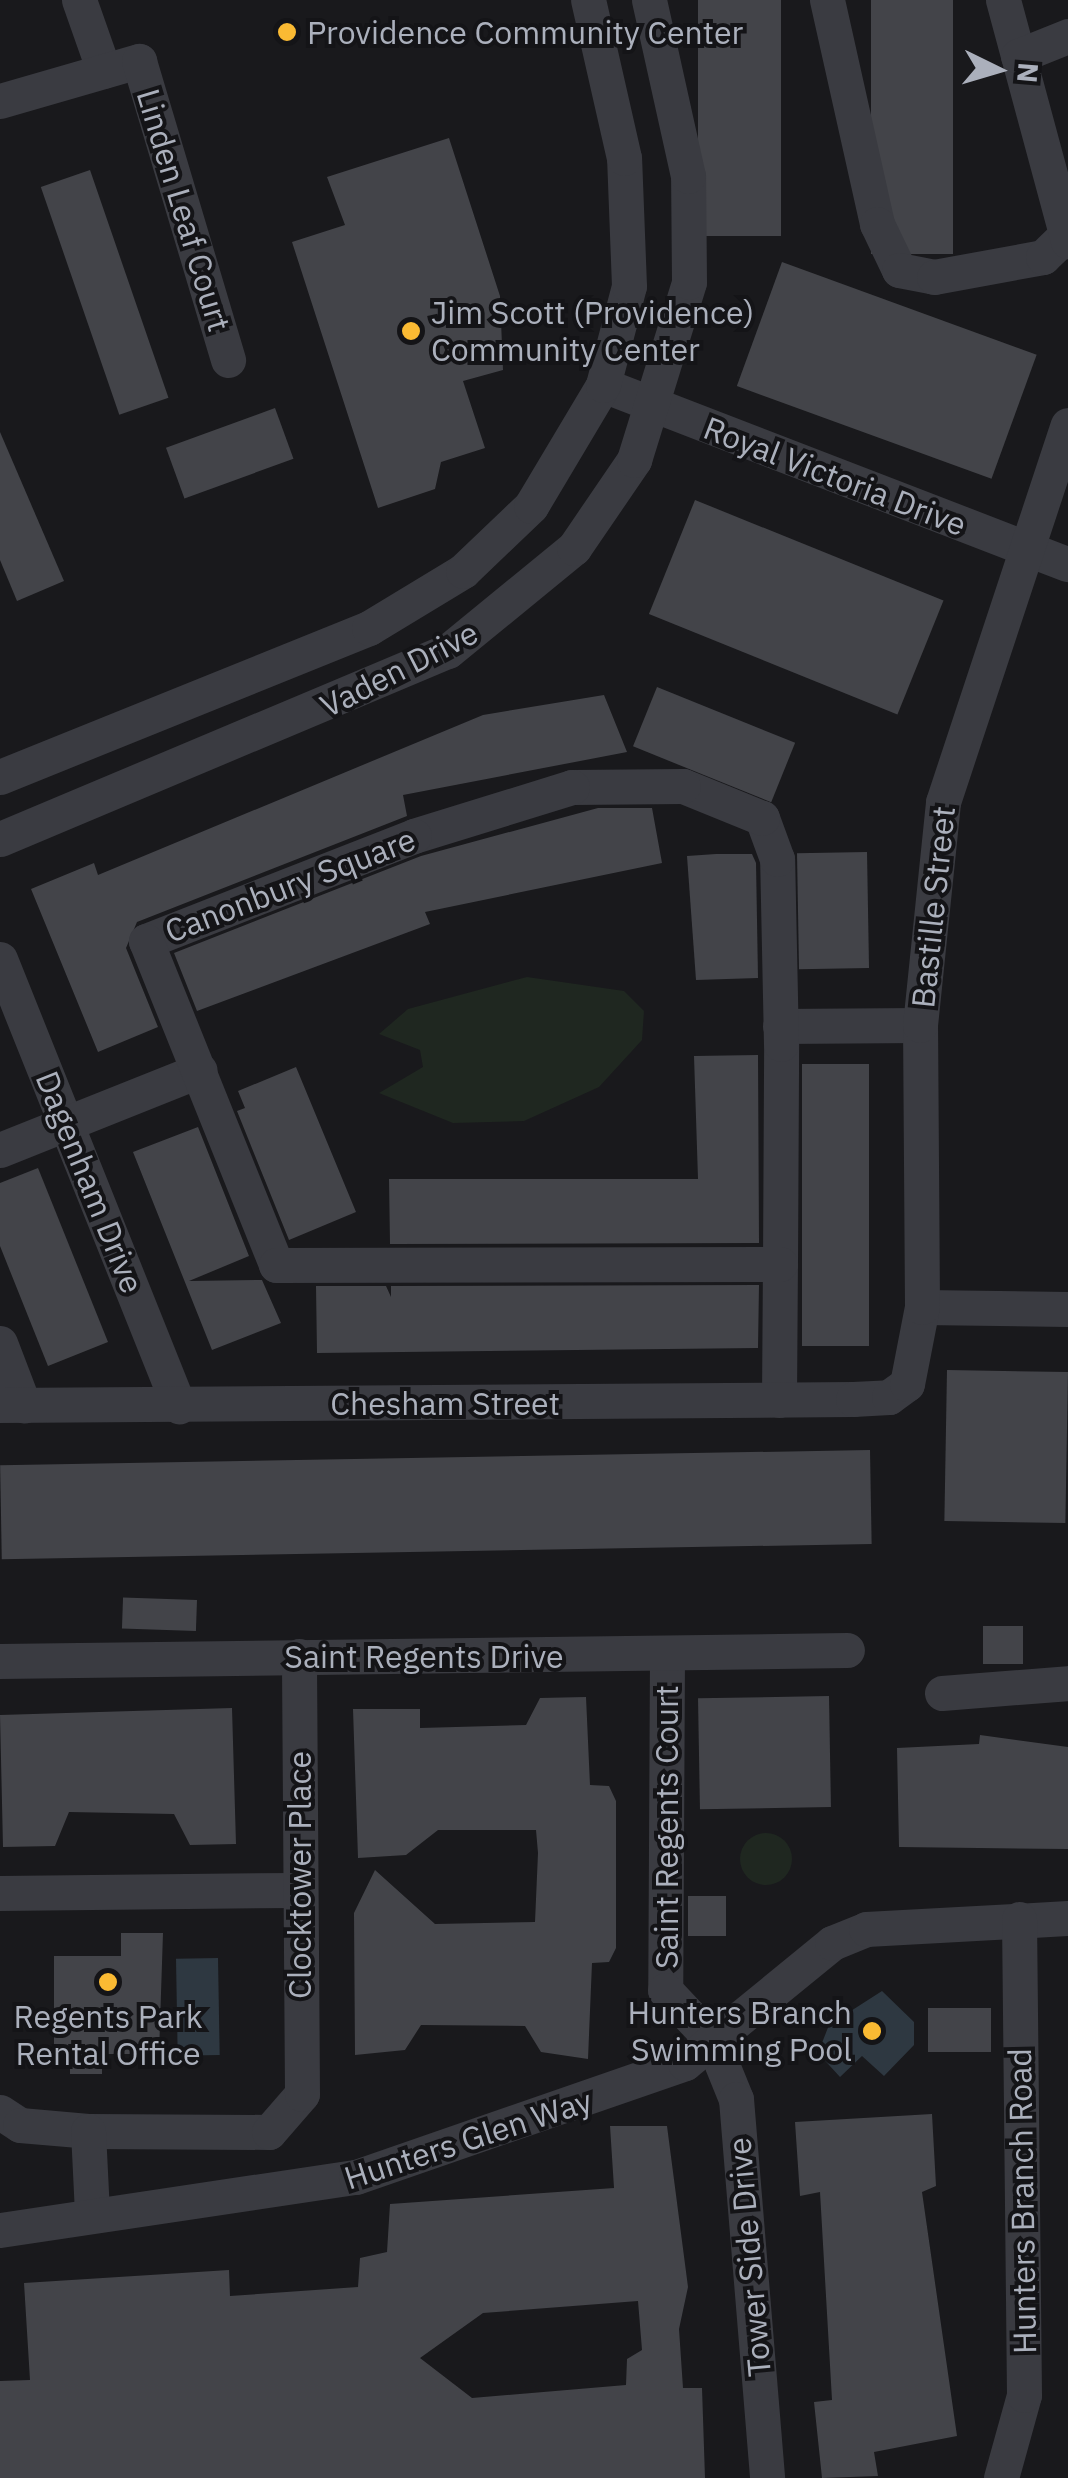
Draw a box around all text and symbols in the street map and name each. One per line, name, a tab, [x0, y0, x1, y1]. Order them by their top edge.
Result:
place label: Providence Community Center	[307, 13, 743, 51]
north arrow	[948, 20, 1048, 120]
marker: Providence Community Center	[276, 21, 298, 43]
text: N	[1009, 61, 1048, 84]
street label: Linden Leaf Court	[129, 84, 239, 336]
place label: Jim Scott (Providence) Community Center	[431, 294, 754, 369]
marker: Jim Scott (Providence) Community Center	[400, 320, 422, 342]
street label: Royal Victoria Drive	[698, 408, 972, 544]
street label: Vaden Drive	[314, 613, 484, 725]
street label: Bastille Street	[903, 804, 963, 1010]
street label: Canonbury Square	[159, 820, 421, 950]
street label: Dagenham Drive	[28, 1065, 152, 1299]
street label: Chesham Street	[330, 1384, 560, 1422]
street label: Saint Regents Drive	[284, 1637, 564, 1675]
street label: Saint Regents Court	[647, 1685, 685, 1969]
street label: Clocktower Place	[280, 1751, 318, 1999]
marker: Regents Park Rental Office	[97, 1971, 119, 1993]
place label: Hunters Branch Swimming Pool	[627, 1994, 852, 2069]
place label: Regents Park Rental Office	[13, 1998, 203, 2073]
marker: Hunters Branch Swimming Pool	[861, 2020, 883, 2042]
street label: Hunters Branch Road	[1000, 2048, 1044, 2354]
street label: Hunters Glen Way	[339, 2081, 597, 2197]
street label: Tower Side Drive	[719, 2136, 779, 2378]

